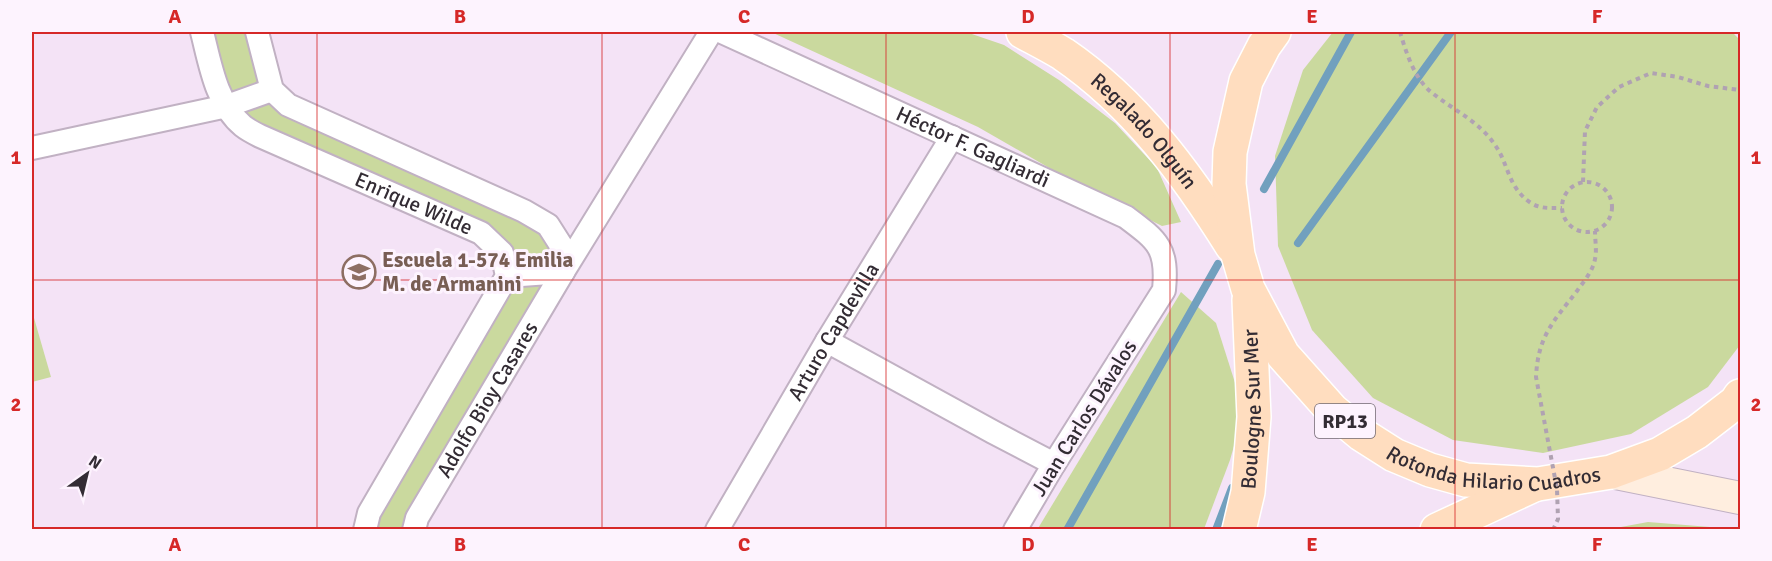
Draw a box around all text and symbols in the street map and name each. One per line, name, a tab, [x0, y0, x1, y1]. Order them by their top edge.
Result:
text: A	[169, 4, 182, 29]
text: B	[454, 4, 466, 29]
text: C	[738, 4, 750, 29]
text: D	[1021, 4, 1035, 29]
text: E	[1306, 4, 1318, 29]
text: F	[1592, 4, 1603, 29]
street label: Regalado Olguín	[1085, 67, 1203, 194]
street label: Héctor F. Gagliardi	[892, 101, 1054, 193]
text: 1	[11, 145, 22, 170]
text: 1	[1751, 145, 1762, 170]
street label: Enrique Wilde	[351, 166, 477, 241]
place label: Escuela 1-574 Emilia M. de Armanini	[382, 247, 573, 297]
school or university icon: Escuela 1-574 Emilia M. de Armanini	[341, 254, 377, 290]
street label: Arturo Capdevilla	[782, 258, 885, 405]
street label: Adolfo Bioy Casares	[431, 317, 544, 482]
street label: Boulogne Sur Mer	[1235, 328, 1267, 490]
street label: Juan Carlos Dávalos	[1025, 335, 1143, 501]
text: 2	[11, 392, 21, 417]
text: 2	[1751, 392, 1761, 417]
road number: RP13	[1315, 404, 1375, 438]
street label: Rotonda Hilario Cuadros	[1381, 440, 1603, 497]
north arrow	[57, 444, 117, 504]
text: N	[85, 451, 105, 474]
text: A	[169, 532, 182, 557]
text: B	[454, 532, 466, 557]
text: C	[738, 532, 750, 557]
text: D	[1021, 532, 1035, 557]
text: E	[1306, 532, 1318, 557]
text: F	[1592, 532, 1603, 557]

